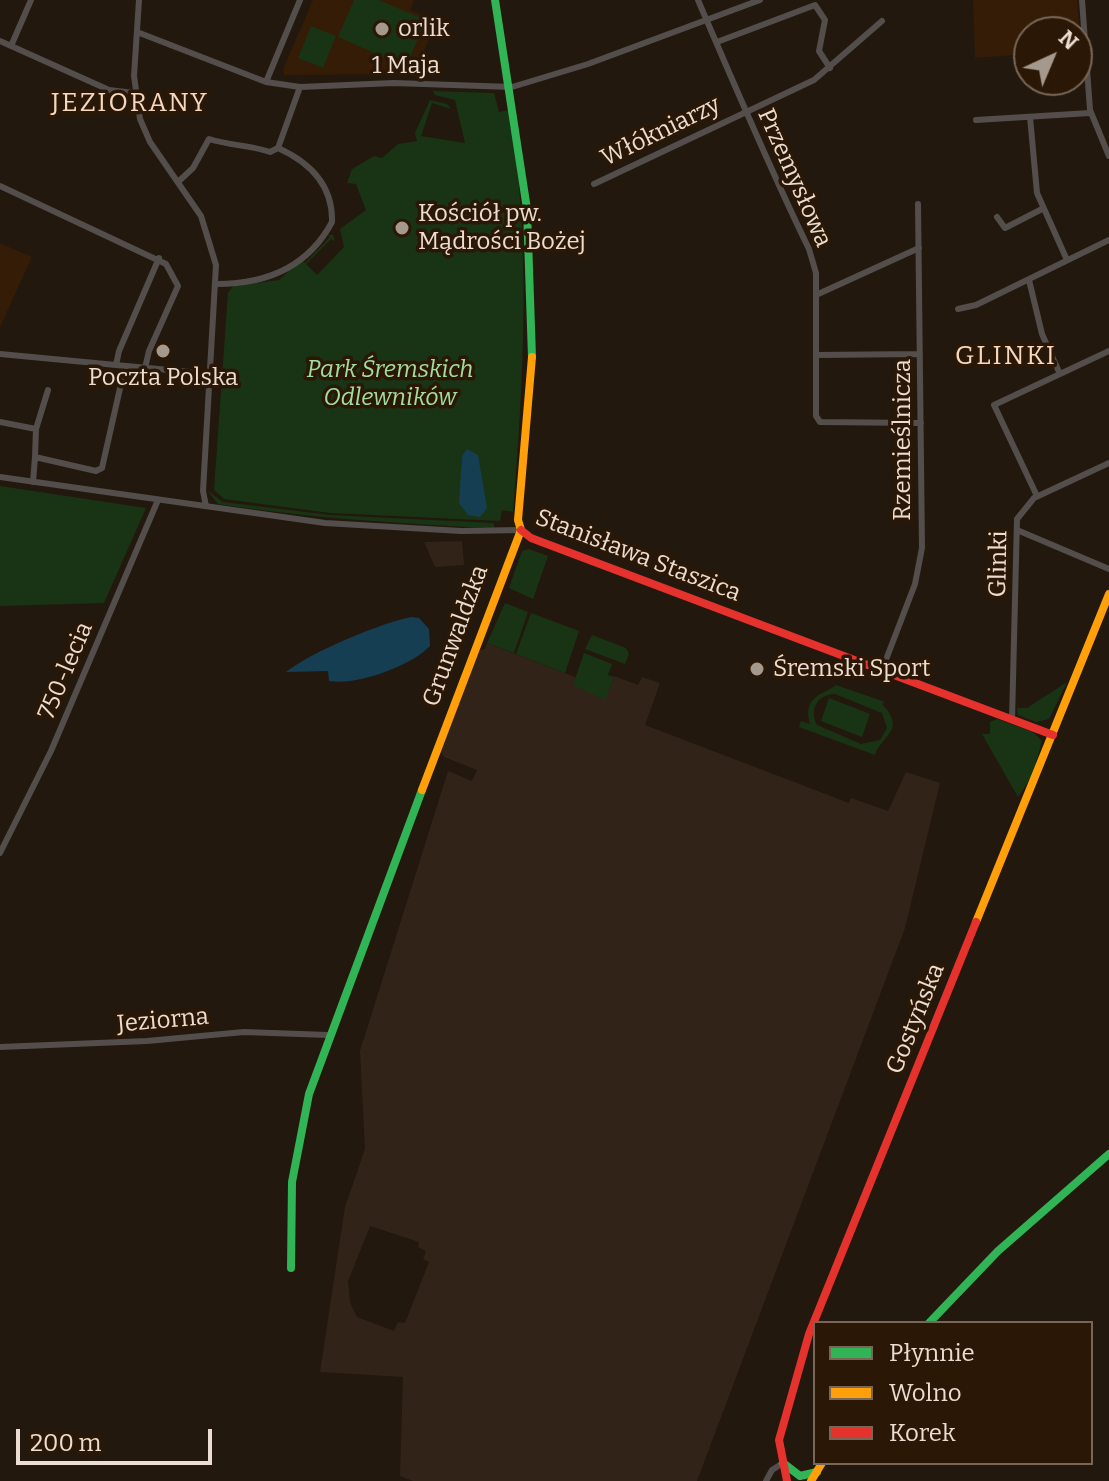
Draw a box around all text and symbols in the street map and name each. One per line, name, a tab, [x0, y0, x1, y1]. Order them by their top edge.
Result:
place label: orlik	[398, 15, 450, 43]
north arrow	[1013, 16, 1093, 96]
marker: orlik	[373, 20, 391, 38]
text: N	[1053, 24, 1084, 55]
street label: 1 Maja	[372, 52, 440, 80]
district label: JEZIORANY	[51, 88, 209, 120]
street label: Włókniarzy	[597, 91, 725, 173]
street label: Przemysłowa	[751, 104, 837, 252]
place label: Kościół pw. Mądrości Bożej	[418, 200, 586, 256]
marker: Kościół pw. Mądrości Bożej	[393, 219, 411, 237]
district label: GLINKI	[955, 341, 1057, 373]
marker: Poczta Polska	[154, 342, 172, 360]
park label: Park Śremskich Odlewników	[307, 356, 473, 412]
street label: Rzemieślnicza	[889, 359, 917, 521]
place label: Poczta Polska	[88, 364, 238, 392]
street label: Stanisława Staszica	[531, 504, 745, 608]
street label: Glinki	[984, 530, 1014, 598]
street label: Grunwaldzka	[417, 561, 495, 711]
street label: 750-lecia	[33, 618, 99, 724]
place label: Śremski Sport	[773, 655, 930, 683]
marker: Śremski Sport	[748, 660, 766, 678]
street label: Gostyńska	[881, 960, 951, 1078]
street label: Jeziorna	[116, 1003, 210, 1039]
legend	[813, 1321, 1093, 1465]
text: Płynnie	[889, 1339, 975, 1367]
text: Wolno	[889, 1379, 962, 1407]
scale bar	[20, 1413, 216, 1463]
text: Korek	[889, 1419, 956, 1447]
text: 200 m	[30, 1429, 102, 1457]

